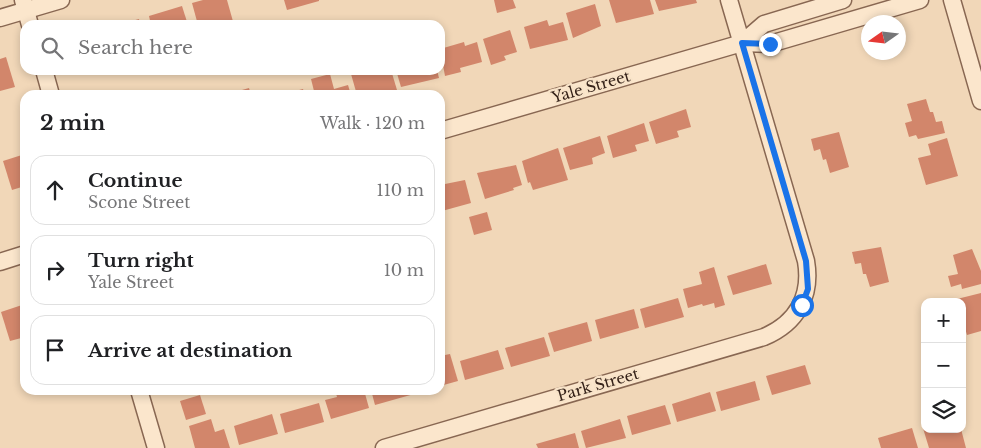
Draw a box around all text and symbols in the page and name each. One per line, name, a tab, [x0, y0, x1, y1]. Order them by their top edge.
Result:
north arrow	[861, 15, 906, 60]
search box	[20, 20, 445, 75]
route end	[759, 33, 782, 56]
icon: search	[38, 34, 66, 62]
text: Search here	[78, 36, 193, 59]
street label: Yale Street	[548, 66, 633, 107]
text: 2 min	[40, 110, 105, 136]
text: Walk · 120 m	[320, 113, 425, 133]
text: Continue	[88, 169, 183, 192]
icon: ahead	[41, 176, 69, 204]
text: 110 m	[377, 180, 424, 200]
text: Scone Street	[88, 192, 190, 212]
text: Turn right	[88, 249, 194, 272]
icon: right	[41, 256, 69, 284]
text: 10 m	[384, 260, 424, 280]
text: Yale Street	[88, 272, 174, 292]
route start	[791, 294, 814, 317]
map controls	[921, 298, 966, 433]
button: +	[921, 298, 966, 343]
icon: arrive	[41, 336, 69, 364]
text: Arrive at destination	[88, 339, 292, 362]
button: −	[921, 343, 966, 388]
street label: Park Street	[555, 364, 641, 405]
button: layers	[921, 388, 966, 433]

